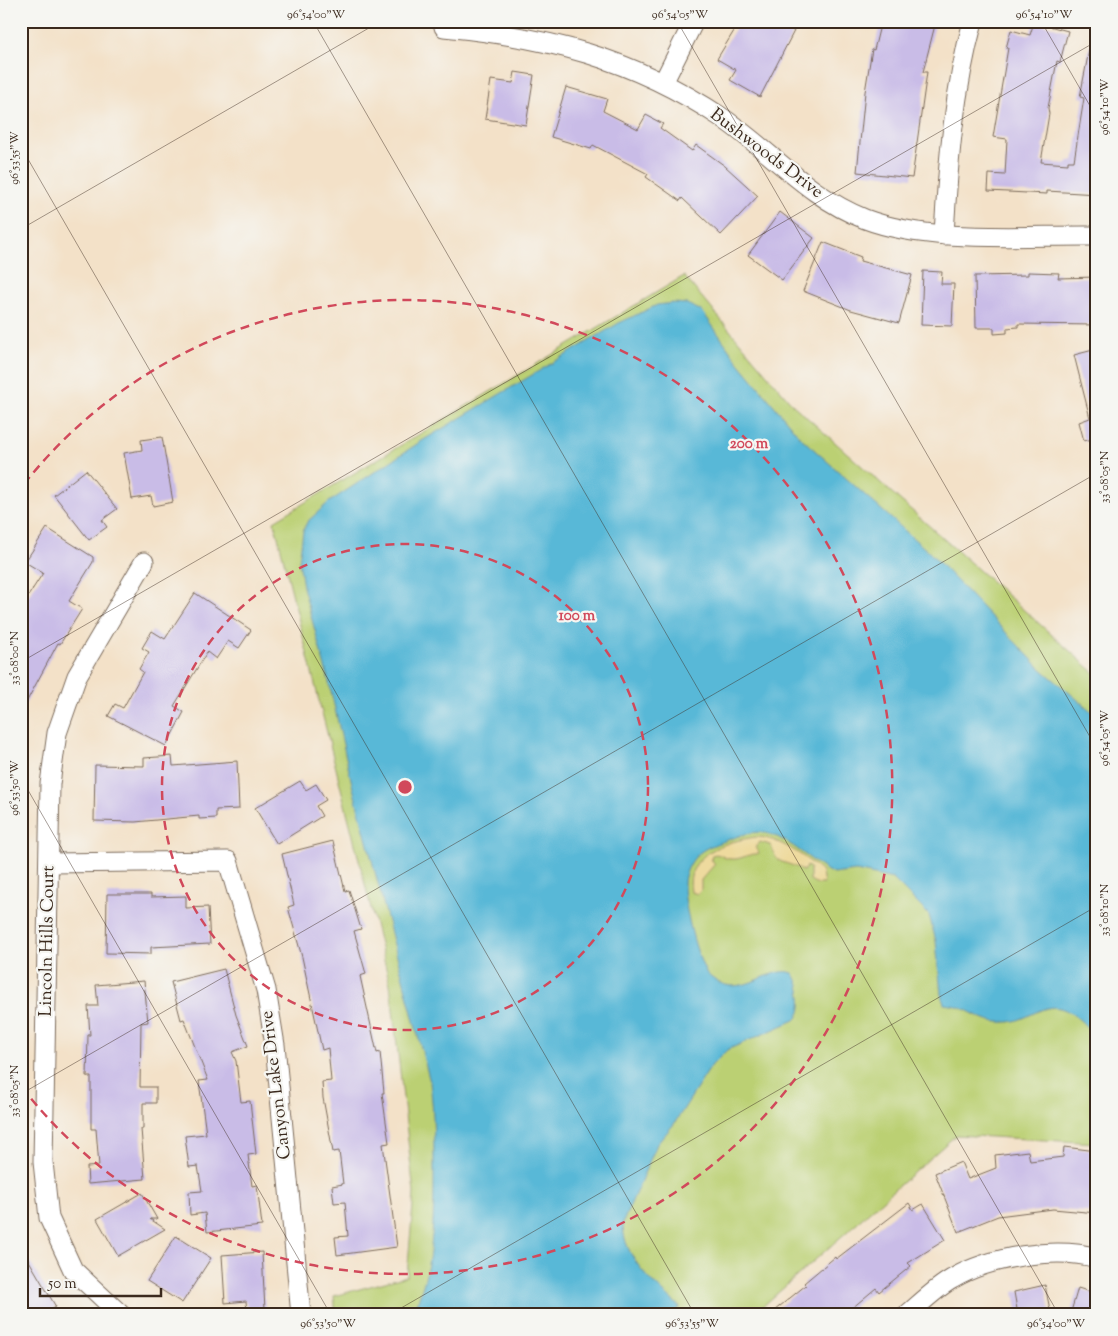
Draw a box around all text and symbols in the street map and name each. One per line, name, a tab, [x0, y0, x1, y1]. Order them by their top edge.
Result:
text: 96°54'00"W	[287, 6, 346, 24]
text: 96°54'05"W	[652, 6, 709, 24]
text: 96°54'10"W	[1016, 6, 1073, 24]
text: 96°54'10"W	[1096, 78, 1114, 135]
street label: Bushwoods Drive	[704, 103, 828, 205]
text: 96°53'55"W	[6, 130, 24, 185]
text: 200 m	[730, 434, 769, 455]
text: 33°08'05"N	[1096, 450, 1114, 503]
text: 100 m	[559, 606, 596, 627]
text: 33°08'00"N	[6, 630, 24, 685]
text: 96°54'05"W	[1096, 709, 1114, 766]
text: 96°53'50"W	[6, 760, 24, 816]
centre of rings	[396, 778, 414, 796]
street label: Lincoln Hills Court	[34, 865, 62, 1017]
text: 33°08'10"N	[1096, 883, 1114, 936]
street label: Canyon Lake Drive	[255, 1009, 299, 1161]
text: 33°08'05"N	[6, 1064, 24, 1117]
scale bar	[40, 1266, 161, 1298]
text: 50 m	[47, 1274, 77, 1295]
text: 96°53'50"W	[300, 1315, 356, 1333]
text: 96°53'55"W	[665, 1315, 720, 1333]
text: 96°54'00"W	[1027, 1315, 1086, 1333]

